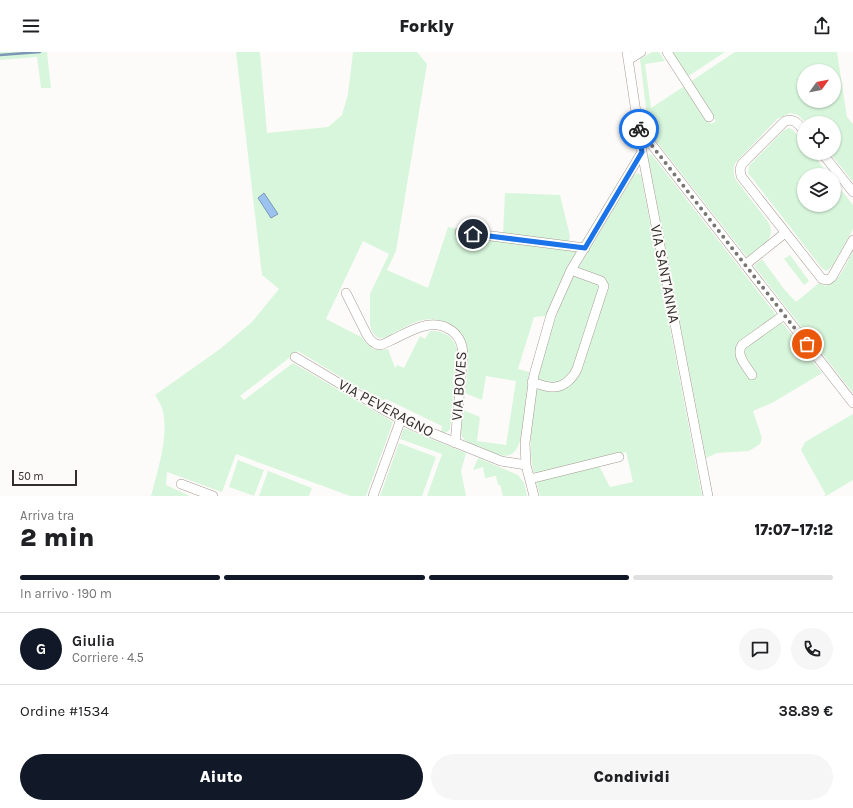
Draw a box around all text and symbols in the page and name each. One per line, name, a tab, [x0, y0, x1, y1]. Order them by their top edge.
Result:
icon: menu	[20, 15, 42, 37]
text: Forkly	[399, 15, 454, 37]
icon: share	[811, 15, 833, 37]
north arrow	[797, 64, 841, 108]
map controls	[797, 64, 841, 212]
courier	[619, 109, 659, 149]
button: locate	[797, 116, 841, 160]
icon: bike	[628, 118, 650, 140]
button: layers	[797, 168, 841, 212]
pin	[456, 217, 490, 251]
icon: home	[462, 223, 484, 245]
street label: VIA SANT'ANNA	[647, 223, 683, 325]
pin	[790, 327, 824, 361]
icon: bag	[796, 333, 818, 355]
street label: VIA BOVES	[448, 351, 470, 421]
street label: VIA PEVERAGNO	[335, 375, 437, 441]
scale bar	[12, 468, 77, 487]
text: 50 m	[18, 470, 44, 483]
text: Arriva tra	[20, 508, 74, 523]
text: 17:07–17:12	[754, 521, 833, 539]
text: 2 min	[20, 522, 95, 553]
text: In arrivo · 190 m	[20, 586, 112, 601]
button: chat	[739, 628, 781, 670]
button: phone	[791, 628, 833, 670]
text: Giulia	[72, 632, 115, 650]
text: G	[36, 640, 46, 658]
text: Corriere · 4.5	[72, 650, 144, 665]
text: Ordine #1534	[20, 702, 109, 720]
text: 38.89 €	[779, 702, 833, 720]
button: Aiuto	[20, 754, 423, 800]
button: Condividi	[431, 754, 833, 800]

